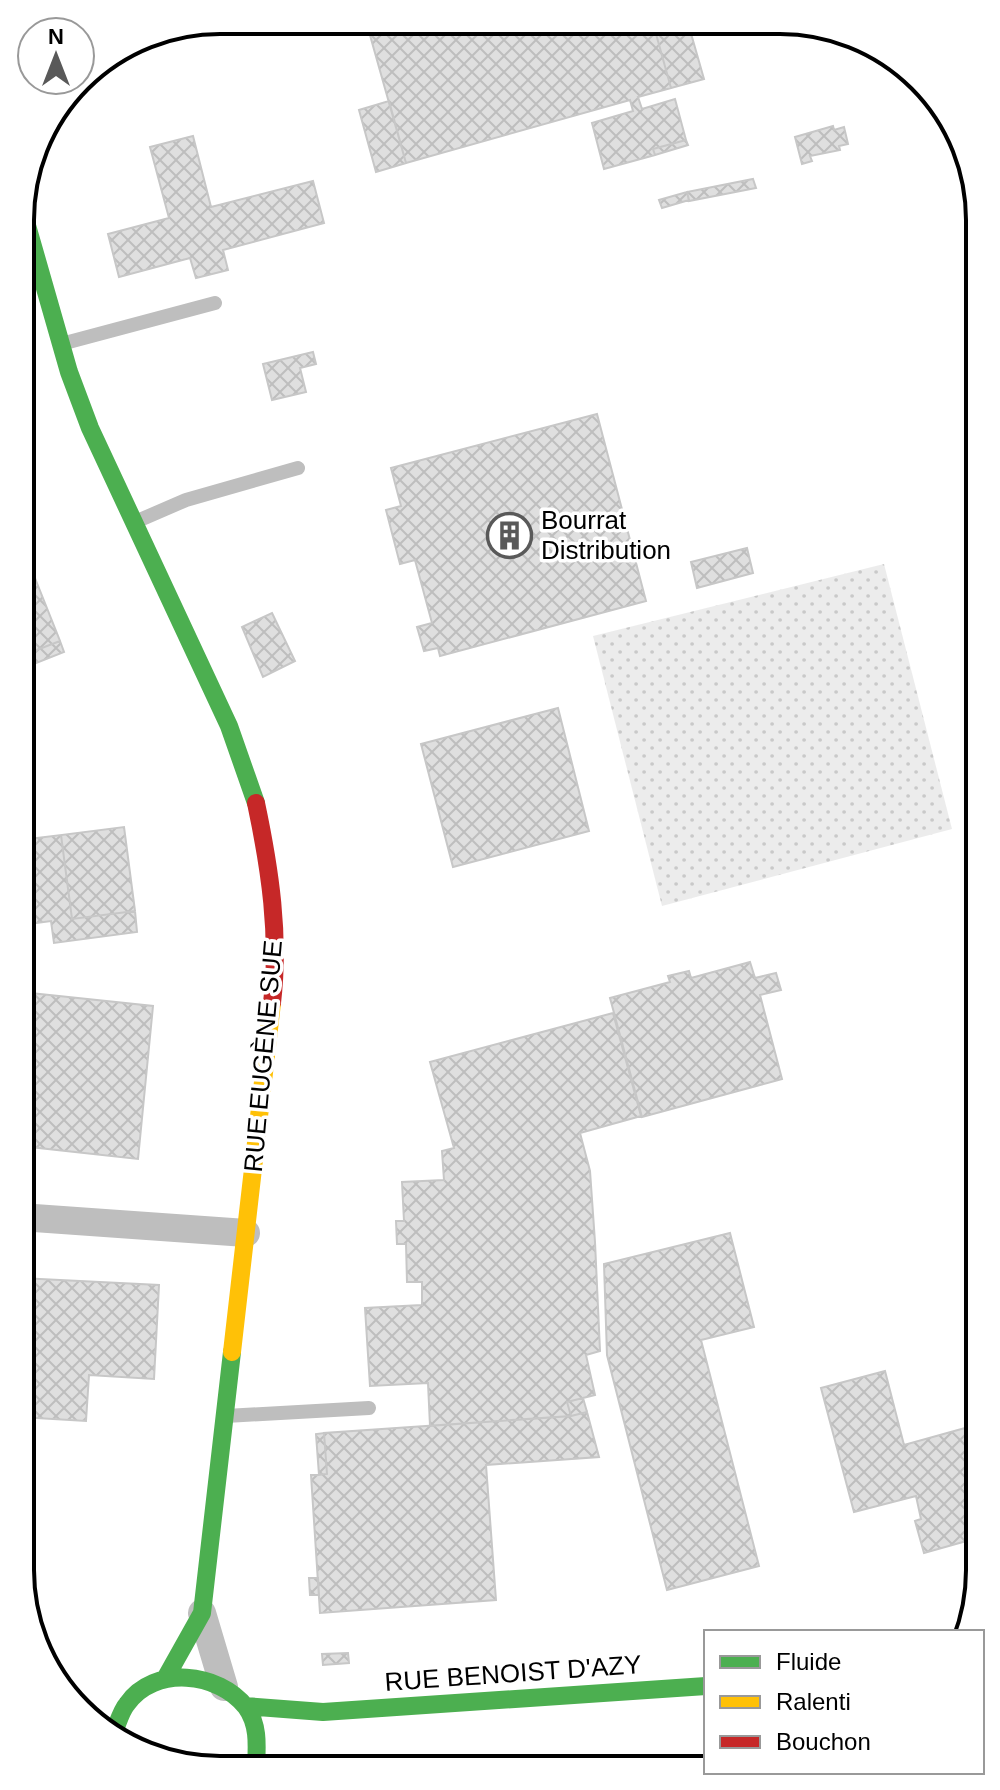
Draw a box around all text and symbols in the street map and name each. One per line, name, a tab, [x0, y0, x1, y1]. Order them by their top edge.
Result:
north arrow	[16, 16, 96, 96]
text: N	[48, 24, 64, 49]
place label: Bourrat Distribution	[541, 505, 671, 565]
building icon: Bourrat Distribution	[486, 511, 534, 559]
street label: RUE EUGÈNE SUE	[238, 939, 288, 1173]
legend	[704, 1630, 984, 1774]
text: Fluide	[776, 1648, 841, 1675]
street label: RUE BENOIST D'AZY	[384, 1649, 642, 1697]
text: Ralenti	[776, 1688, 851, 1715]
text: Bouchon	[776, 1728, 871, 1755]

